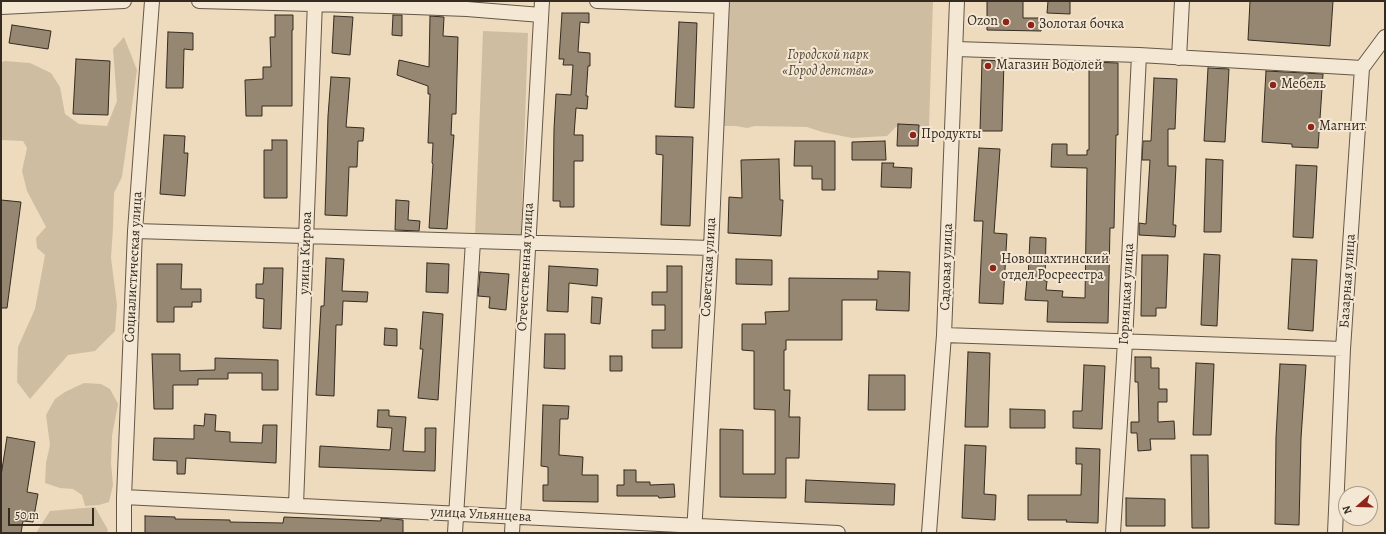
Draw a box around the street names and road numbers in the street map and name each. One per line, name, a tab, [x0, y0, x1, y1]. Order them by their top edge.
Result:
street label: Социалистическая улица	[122, 191, 146, 343]
street label: Отечественная улица	[514, 202, 538, 332]
street label: улица Кирова	[296, 211, 316, 295]
street label: Советская улица	[698, 217, 720, 317]
street label: Садовая улица	[937, 223, 957, 311]
street label: Базарная улица	[1336, 233, 1360, 329]
street label: Горняцкая улица	[1116, 243, 1138, 345]
street label: улица Ульянцева	[430, 504, 532, 526]

